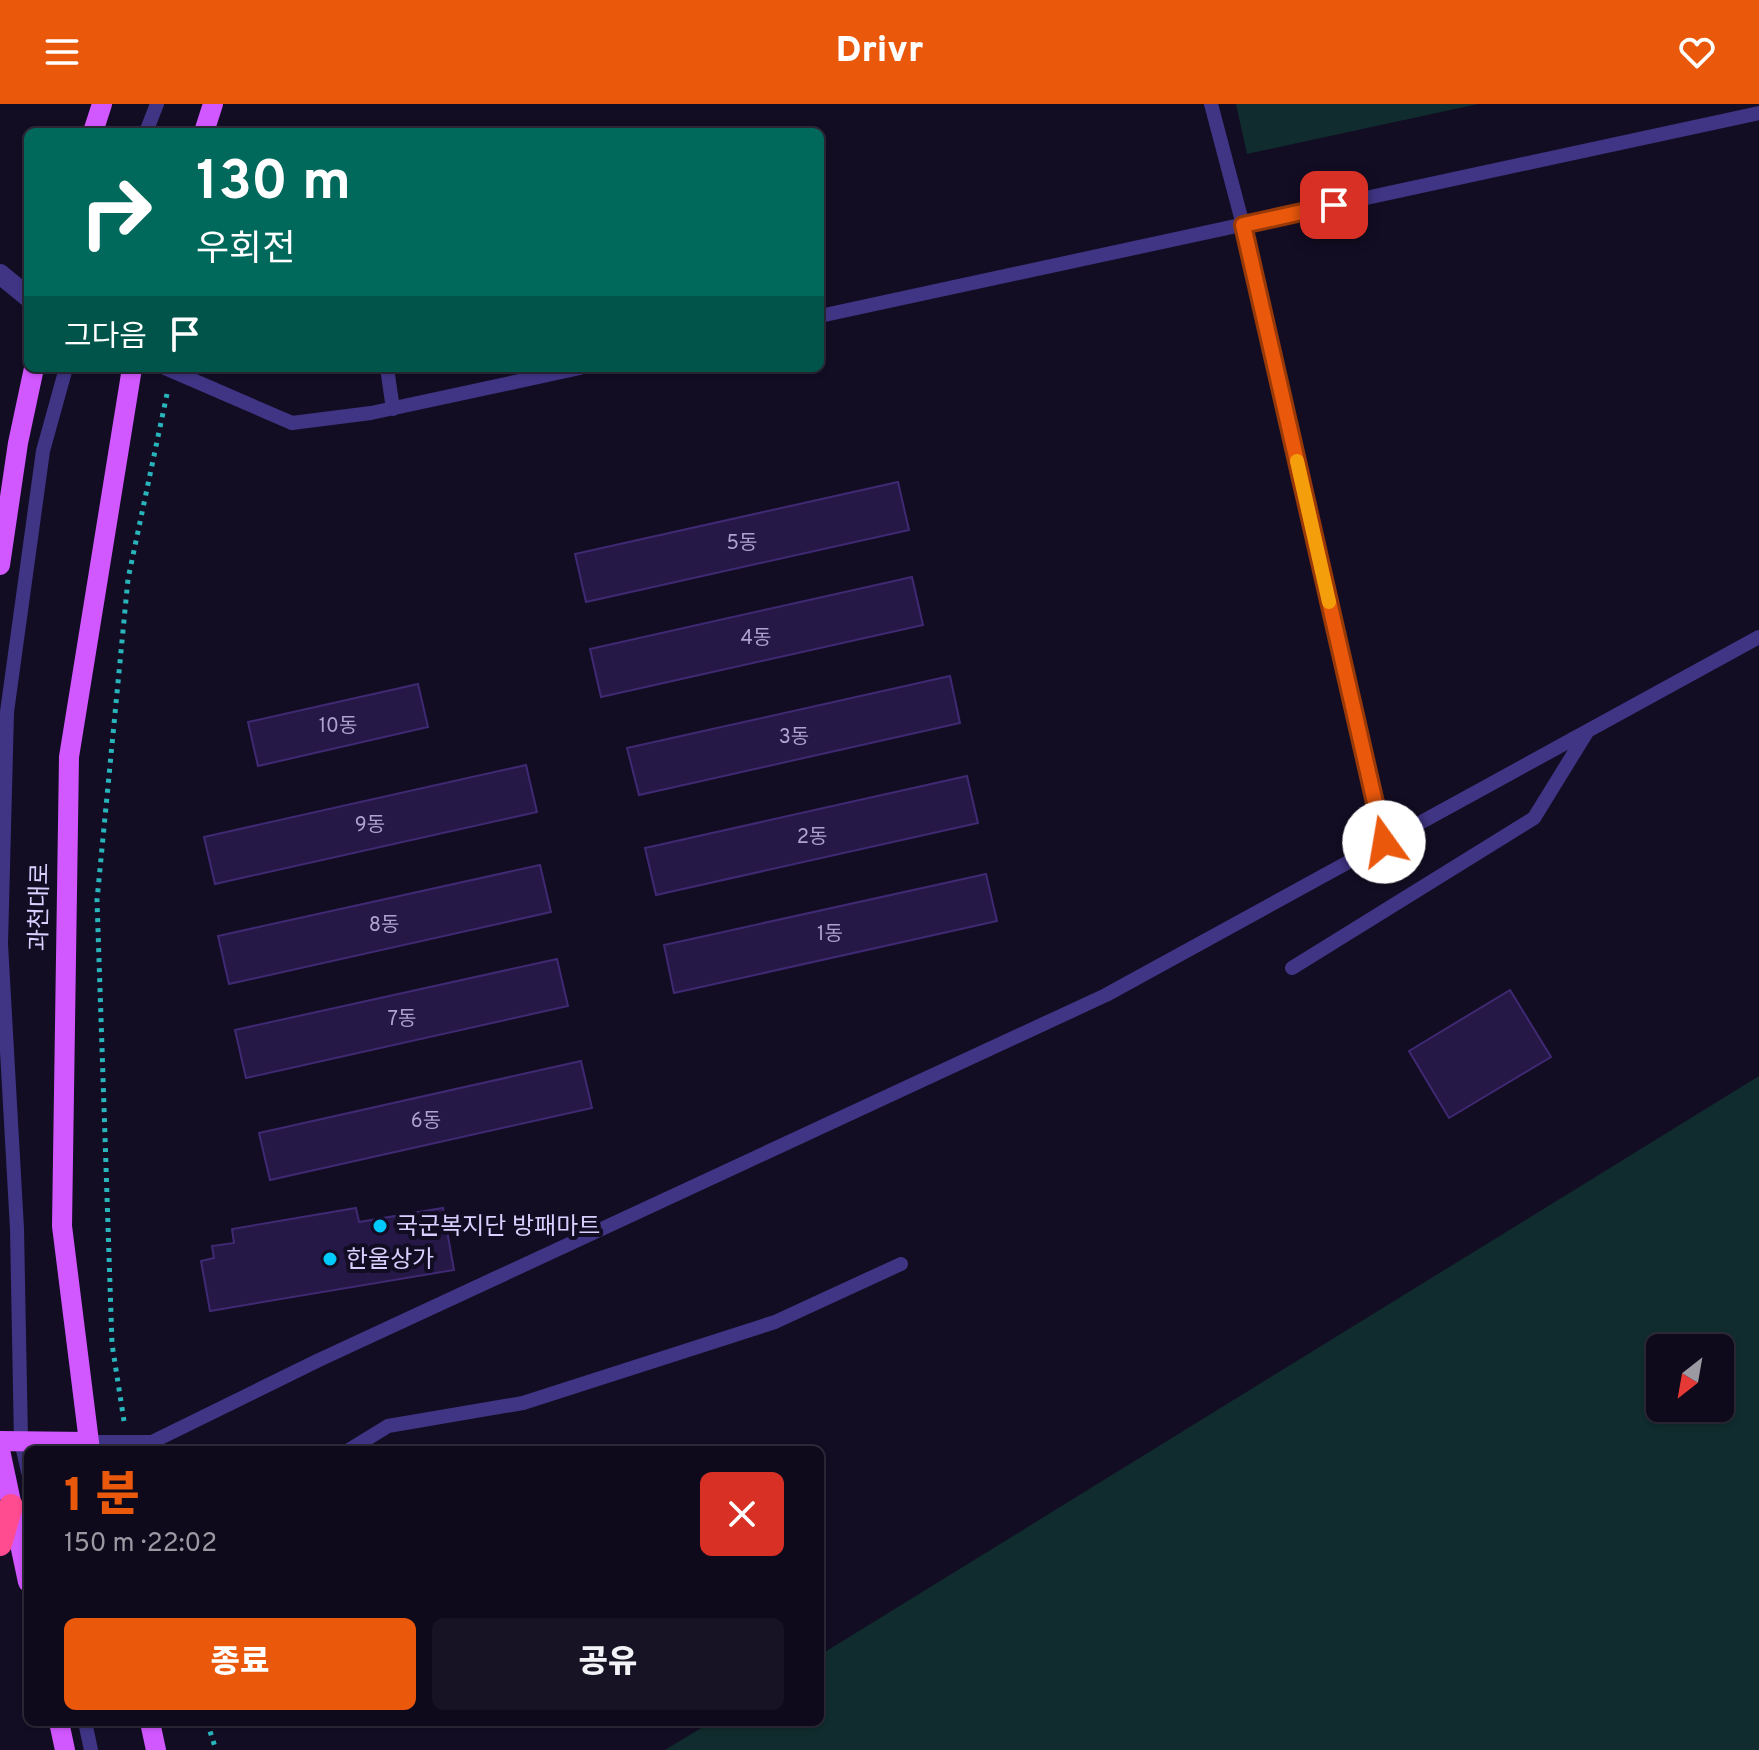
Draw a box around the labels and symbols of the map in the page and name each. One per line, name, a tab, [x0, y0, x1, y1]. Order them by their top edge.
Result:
pin	[1300, 171, 1368, 239]
house number: 5동	[727, 531, 757, 557]
house number: 4동	[741, 626, 771, 652]
house number: 10동	[319, 714, 357, 740]
house number: 3동	[779, 725, 809, 751]
position arrow	[1342, 800, 1426, 884]
house number: 9동	[355, 813, 385, 839]
house number: 2동	[797, 825, 827, 851]
street label: 과천대로	[25, 863, 57, 951]
house number: 8동	[369, 913, 399, 939]
house number: 1동	[817, 922, 843, 948]
house number: 7동	[388, 1007, 416, 1033]
house number: 6동	[411, 1109, 441, 1135]
place label: 국군복지단 방패마트	[396, 1213, 600, 1243]
marker: 국군복지단 방패마트	[371, 1217, 389, 1235]
place label: 한울상가	[346, 1246, 434, 1276]
marker: 한울상가	[321, 1250, 339, 1268]
north arrow	[1646, 1334, 1734, 1422]

